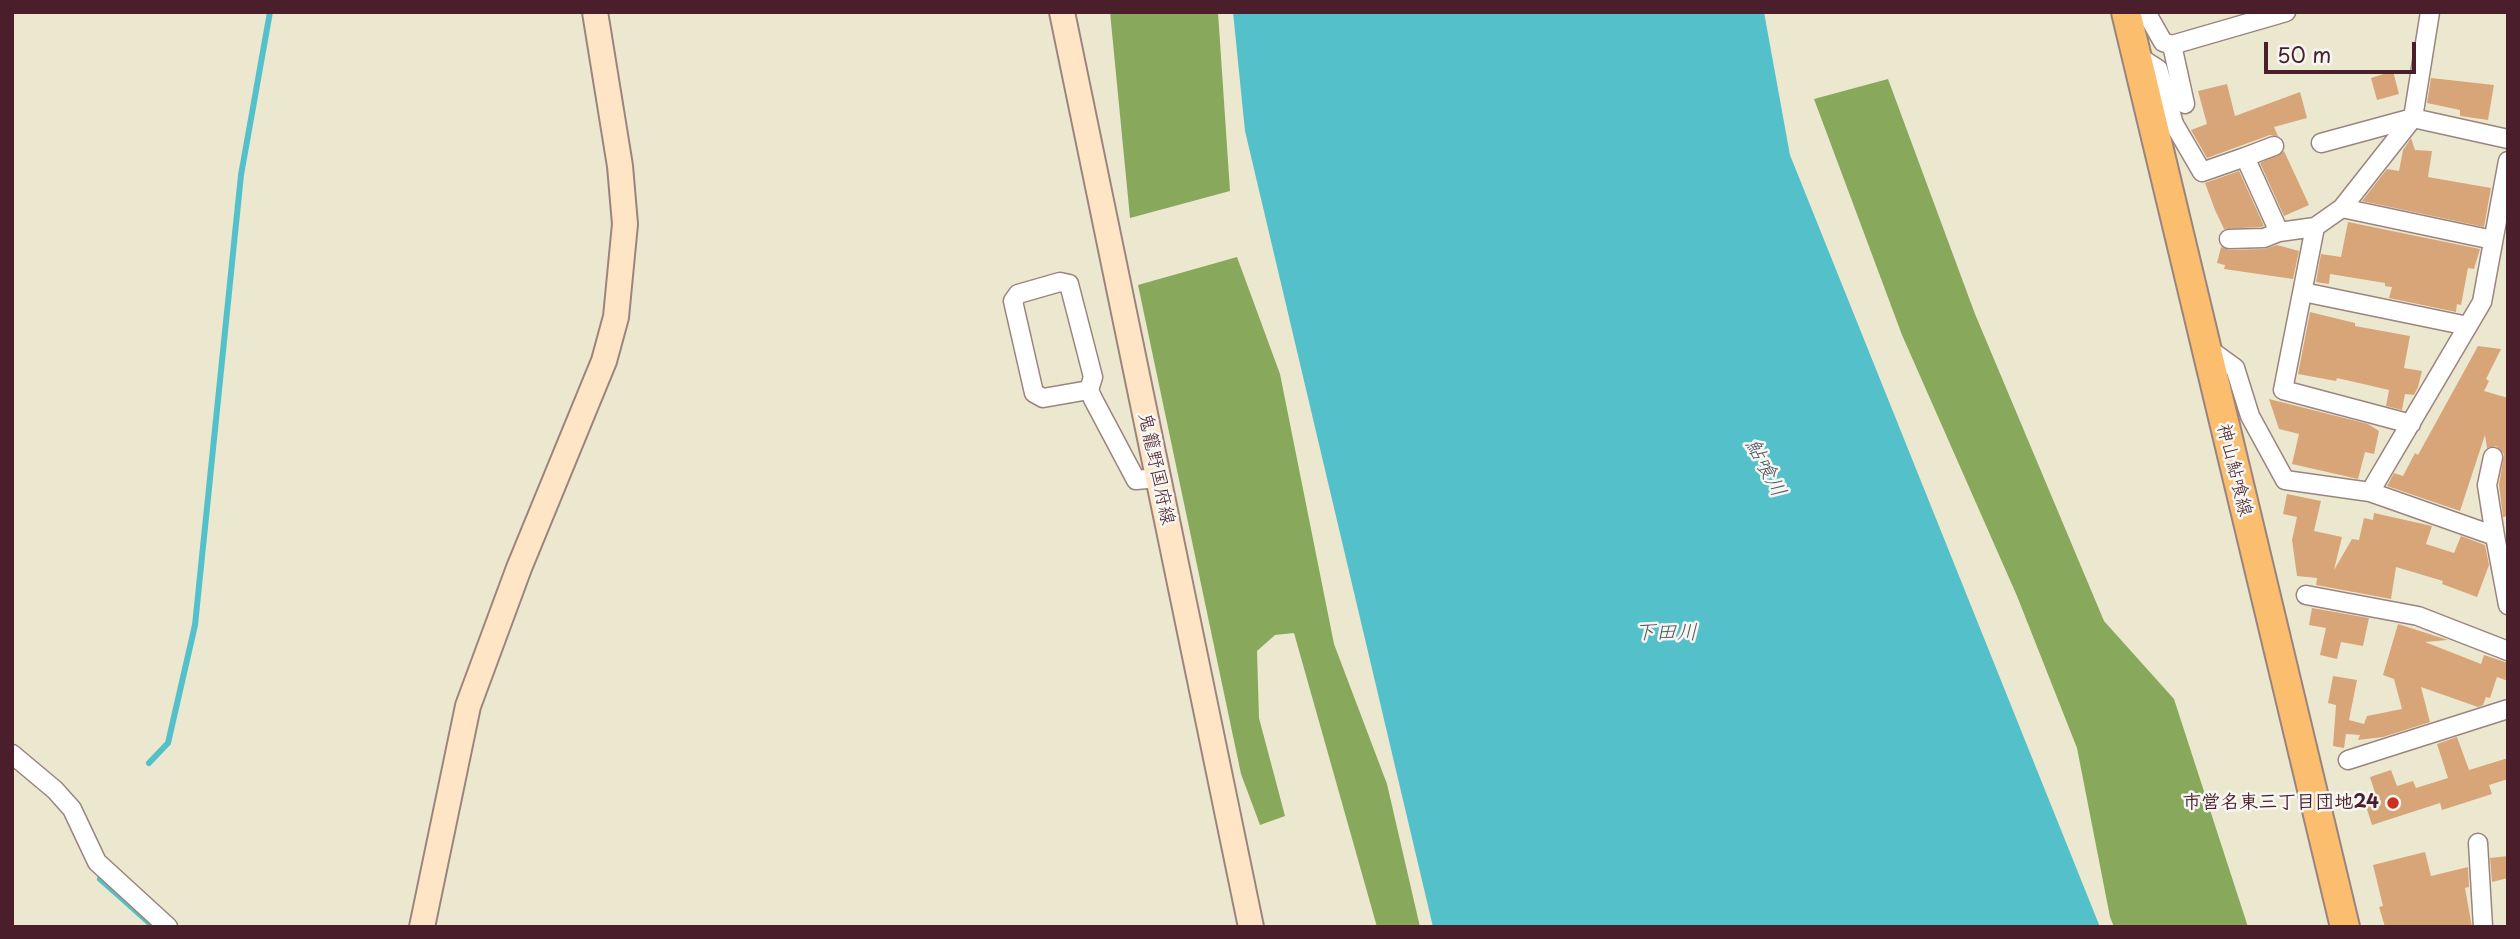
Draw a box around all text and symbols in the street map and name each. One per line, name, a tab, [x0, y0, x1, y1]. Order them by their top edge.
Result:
scale bar	[2268, 28, 2420, 72]
text: 50 m	[2277, 38, 2331, 70]
street label: 鬼籠野国府線	[1133, 411, 1179, 527]
street label: 神山鮎喰線	[2211, 421, 2257, 519]
water label: 鮎喰川	[1739, 434, 1791, 502]
water label: 下田川	[1635, 620, 1697, 646]
place label: 市営名東三丁目団地24	[2182, 792, 2379, 814]
marker: 市営名東三丁目団地24	[2385, 795, 2401, 811]

